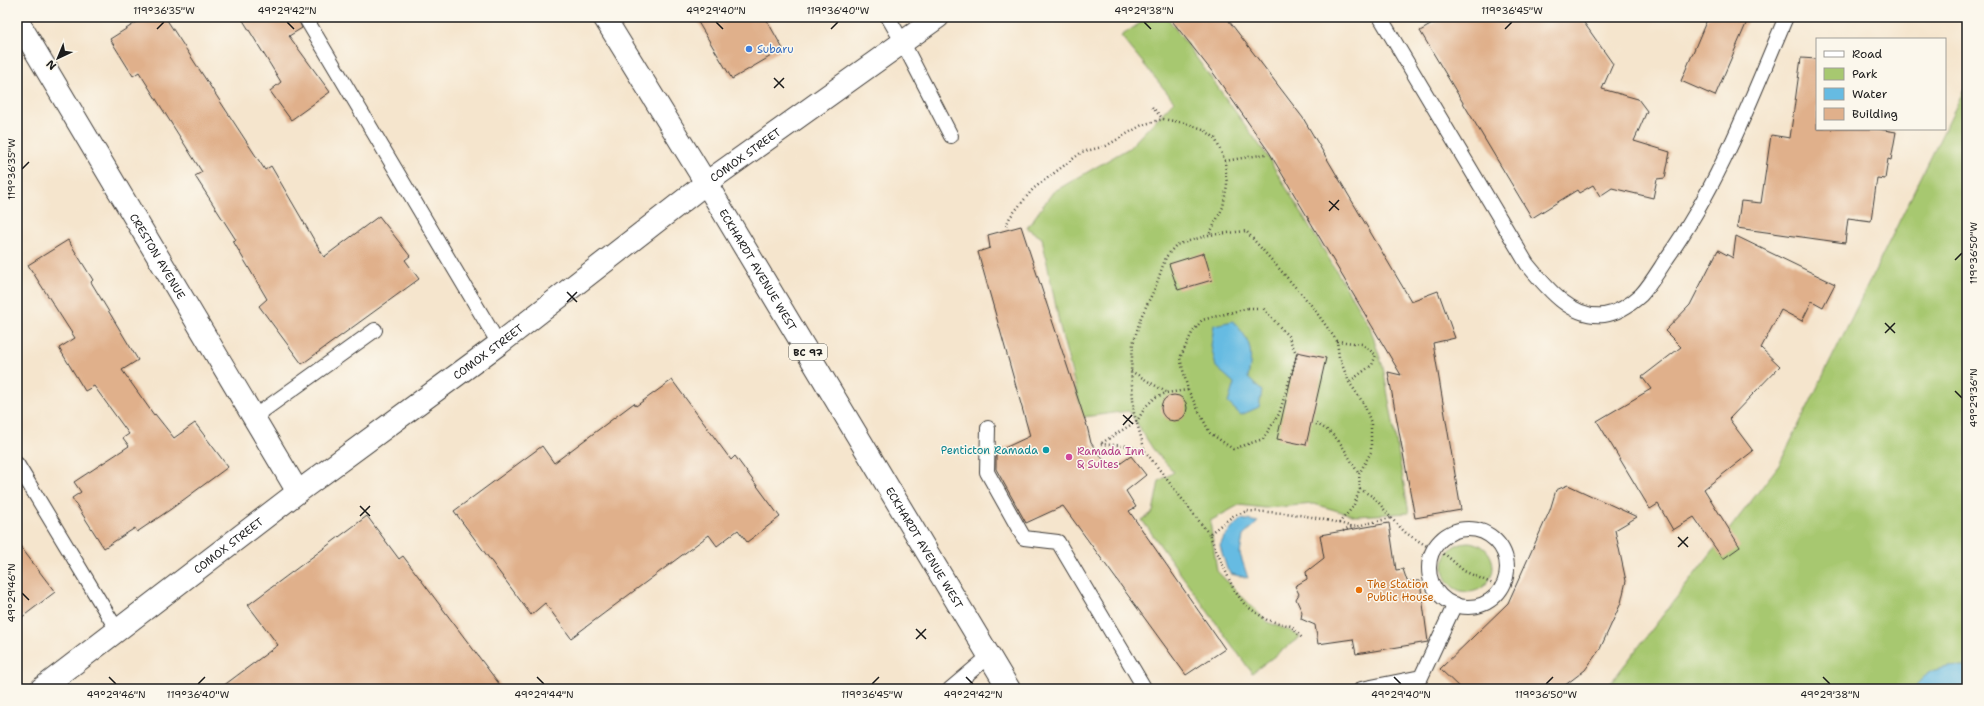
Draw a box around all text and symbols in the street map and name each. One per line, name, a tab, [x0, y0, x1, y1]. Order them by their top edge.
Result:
text: 119°36'35"W	[133, 4, 195, 17]
text: 49°29'42"N	[257, 4, 317, 17]
text: 49°29'40"N	[686, 4, 746, 17]
text: 119°36'40"W	[807, 4, 870, 17]
text: 49°29'38"N	[1114, 4, 1174, 17]
text: 119°36'45"W	[1481, 4, 1543, 17]
north arrow	[38, 38, 78, 78]
legend	[1816, 38, 1946, 130]
place label: Subaru	[757, 42, 794, 57]
marker: Subaru	[744, 44, 754, 54]
text: Road	[1852, 46, 1883, 62]
text: N	[43, 56, 60, 73]
text: Park	[1852, 66, 1878, 82]
text: Water	[1852, 86, 1888, 102]
text: Building	[1852, 106, 1898, 122]
street label: COMOX STREET	[707, 125, 784, 186]
text: 119°36'35"W	[5, 138, 18, 200]
street label: ECKHARDT AVENUE WEST	[715, 206, 800, 334]
street label: CRESTON AVENUE	[126, 211, 189, 302]
text: 119°36'50"W	[1967, 221, 1980, 284]
street label: COMOX STREET	[450, 321, 527, 383]
road number: BC 97	[789, 344, 827, 360]
text: 49°29'36"N	[1967, 368, 1980, 428]
place label: Penticton Ramada	[941, 443, 1038, 458]
place label: Ramada Inn & Suites	[1077, 444, 1144, 472]
marker: Penticton Ramada	[1041, 445, 1051, 455]
marker: Ramada Inn & Suites	[1064, 452, 1074, 462]
street label: ECKHARDT AVENUE WEST	[882, 484, 966, 612]
street label: COMOX STREET	[191, 514, 267, 577]
text: 49°29'46"N	[5, 563, 18, 623]
place label: The Station Public House	[1367, 577, 1434, 605]
marker: The Station Public House	[1354, 585, 1364, 595]
text: 49°29'46"N	[86, 688, 146, 701]
text: 119°36'40"W	[167, 688, 230, 701]
text: 49°29'44"N	[514, 688, 574, 701]
text: 119°36'45"W	[841, 688, 903, 701]
text: 49°29'42"N	[943, 688, 1003, 701]
text: 49°29'40"N	[1371, 688, 1431, 701]
text: 119°36'50"W	[1515, 688, 1578, 701]
text: 49°29'38"N	[1800, 688, 1860, 701]

